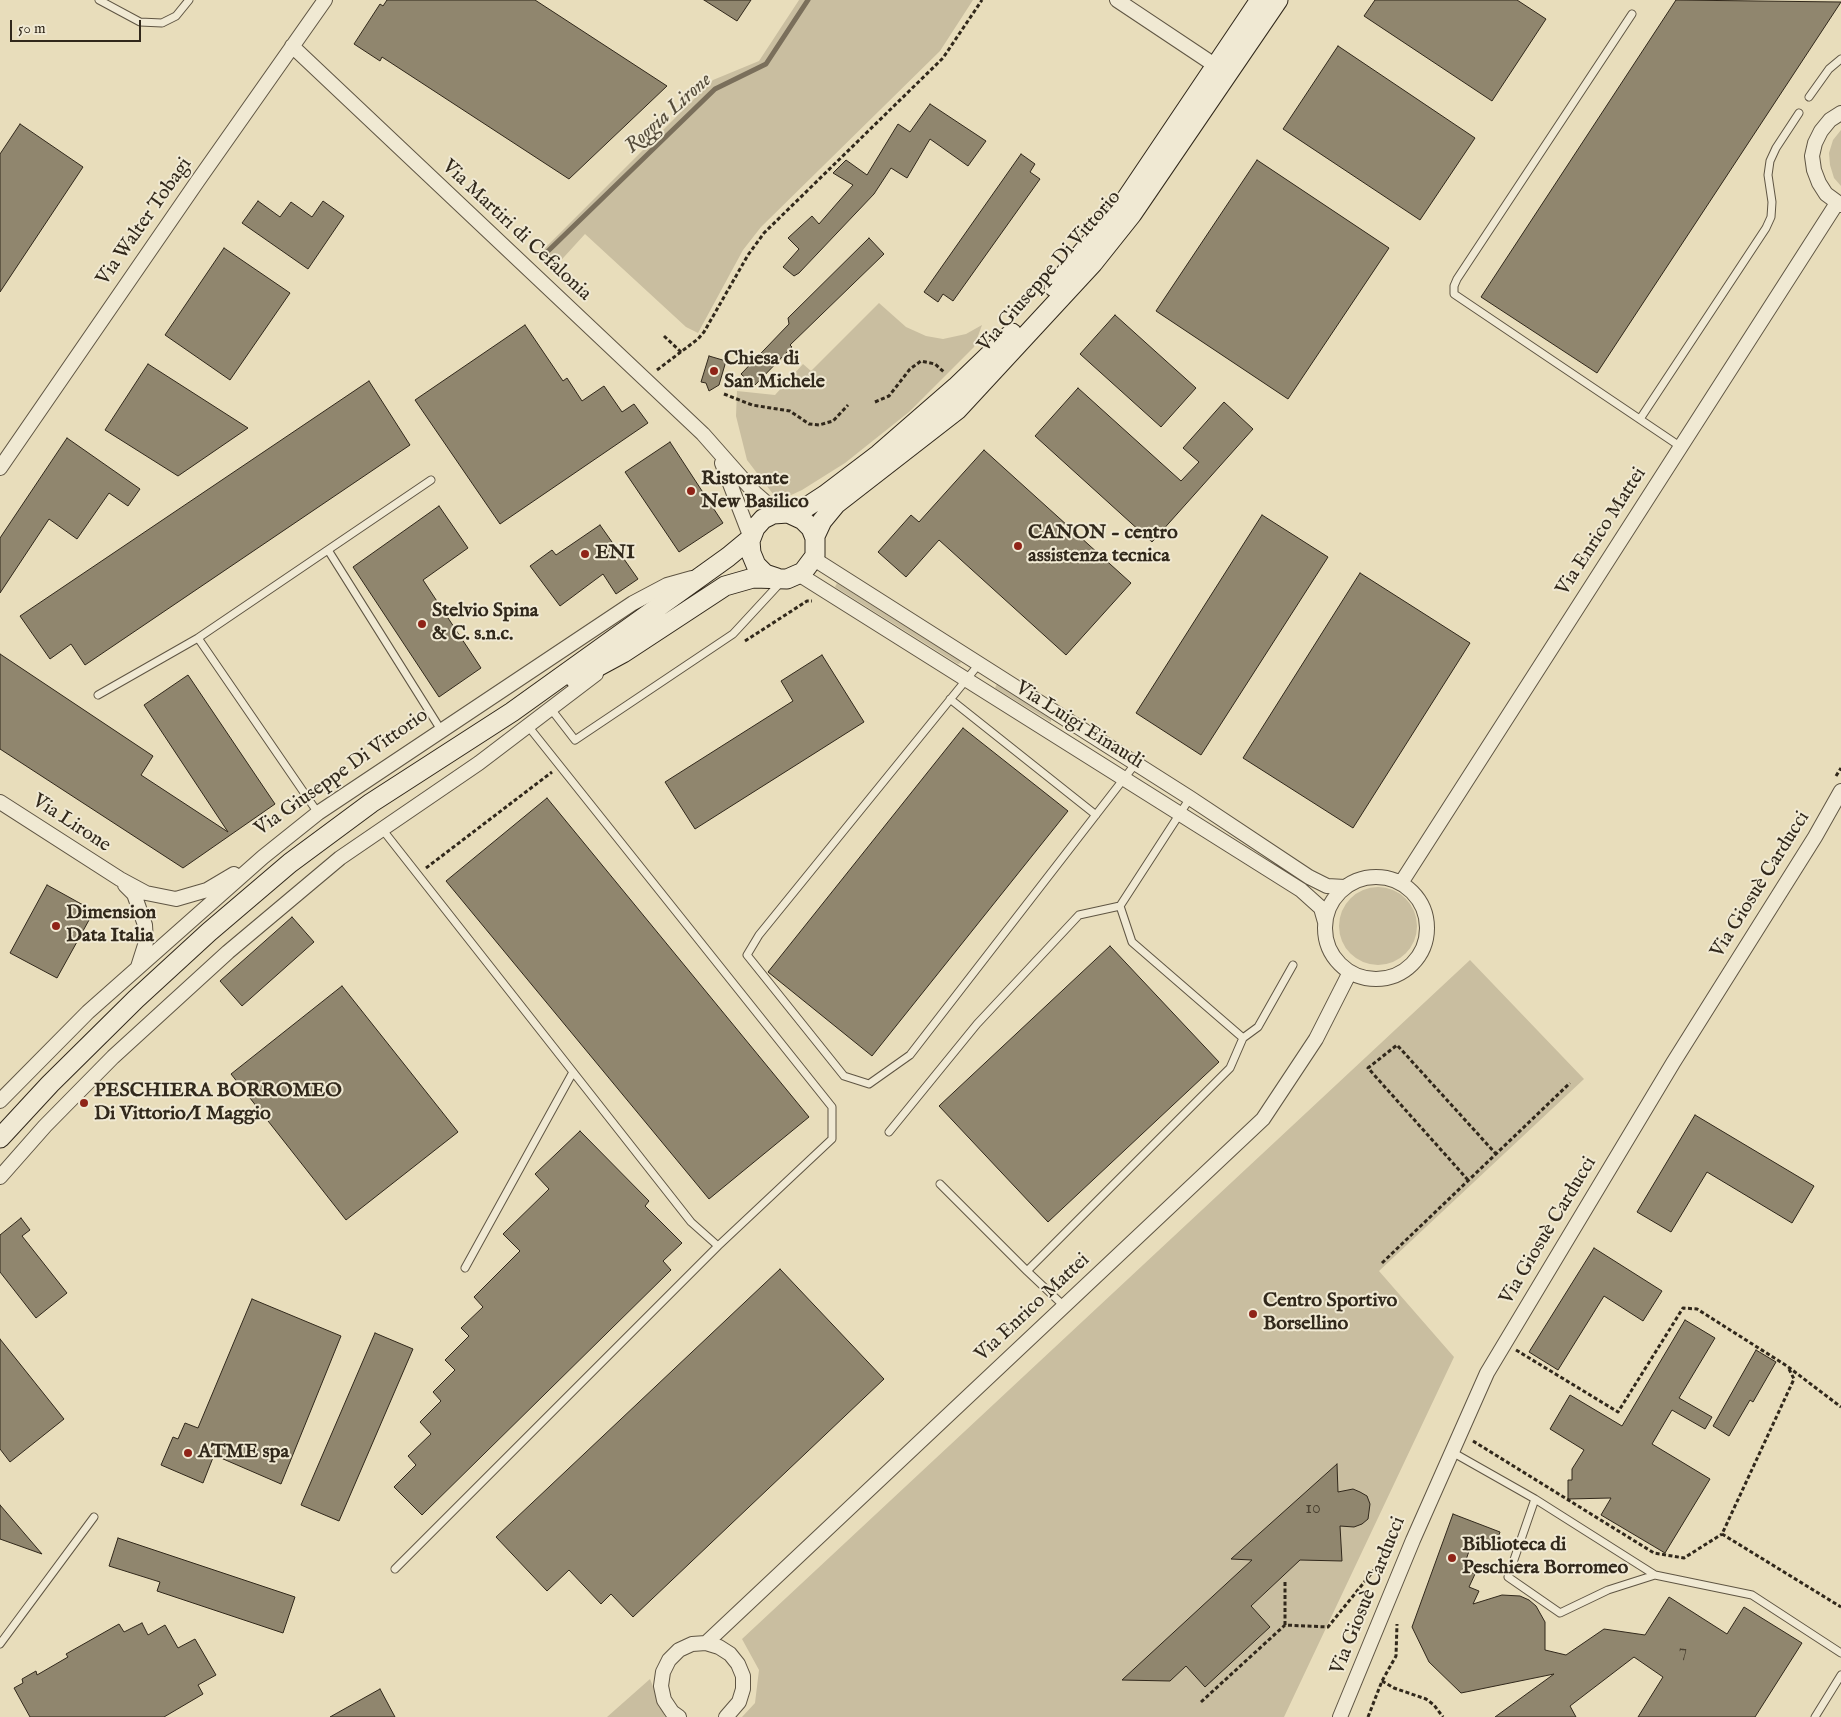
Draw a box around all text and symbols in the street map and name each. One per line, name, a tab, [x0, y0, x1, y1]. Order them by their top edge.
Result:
scale bar	[12, 10, 144, 42]
text: 50 m	[18, 19, 46, 38]
water label: Roggia Lirone	[620, 68, 718, 160]
street label: Via Walter Tobagi	[92, 154, 198, 290]
street label: Via Martiri di Cefalonia	[436, 155, 596, 307]
street label: Via Giuseppe Di Vittorio	[973, 186, 1127, 358]
place label: Chiesa di San Michele	[724, 348, 825, 395]
marker: Chiesa di San Michele	[708, 365, 720, 377]
street label: Via Enrico Mattei	[1552, 463, 1652, 601]
place label: Ristorante New Basilico	[701, 468, 809, 515]
marker: Ristorante New Basilico	[685, 485, 697, 497]
place label: CANON - centro assistenza tecnica	[1028, 522, 1178, 569]
marker: CANON - centro assistenza tecnica	[1012, 540, 1024, 552]
place label: ENI	[595, 542, 635, 566]
marker: ENI	[579, 548, 591, 560]
place label: Stelvio Spina & C. s.n.c.	[432, 600, 538, 647]
marker: Stelvio Spina & C. s.n.c.	[416, 618, 428, 630]
street label: Via Luigi Einaudi	[1010, 677, 1148, 775]
street label: Via Giuseppe Di Vittorio	[251, 704, 433, 842]
street label: Via Lirone	[27, 790, 115, 858]
street label: Via Giosuè Carducci	[1706, 807, 1816, 963]
place label: Dimension Data Italia	[66, 902, 156, 949]
marker: Dimension Data Italia	[50, 920, 62, 932]
place label: PESCHIERA BORROMEO Di Vittorio/I Maggio	[94, 1080, 342, 1127]
marker: PESCHIERA BORROMEO Di Vittorio/I Maggio	[78, 1097, 90, 1109]
street label: Via Giosuè Carducci	[1495, 1153, 1603, 1309]
street label: Via Enrico Mattei	[971, 1249, 1095, 1367]
place label: Centro Sportivo Borsellino	[1263, 1290, 1397, 1337]
marker: Centro Sportivo Borsellino	[1247, 1308, 1259, 1320]
place label: ATME spa	[198, 1441, 289, 1465]
marker: ATME spa	[182, 1447, 194, 1459]
house number: 10	[1305, 1498, 1321, 1520]
street label: Via Giosuè Carducci	[1326, 1514, 1412, 1678]
place label: Biblioteca di Peschiera Borromeo	[1462, 1534, 1628, 1581]
marker: Biblioteca di Peschiera Borromeo	[1446, 1552, 1458, 1564]
house number: 7	[1679, 1641, 1687, 1663]

